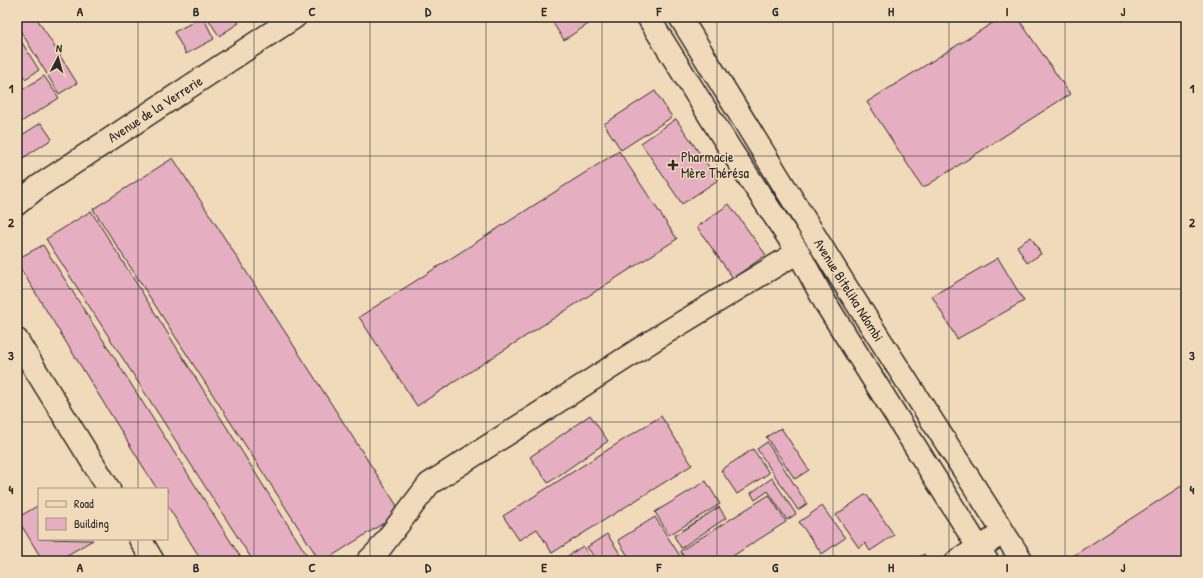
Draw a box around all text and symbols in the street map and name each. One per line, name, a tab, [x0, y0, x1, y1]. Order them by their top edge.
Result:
text: A	[77, 2, 84, 20]
text: B	[193, 2, 200, 20]
text: C	[308, 2, 316, 20]
text: D	[425, 2, 432, 20]
text: E	[541, 2, 547, 20]
text: F	[656, 2, 663, 20]
text: G	[772, 2, 779, 20]
text: H	[888, 2, 894, 20]
text: I	[1005, 2, 1009, 20]
text: J	[1121, 2, 1126, 20]
north arrow	[38, 38, 78, 78]
text: N	[55, 41, 63, 55]
street label: Avenue de la Verrerie	[104, 71, 206, 146]
text: 1	[9, 79, 14, 97]
text: 1	[1190, 79, 1195, 97]
place label: Pharmacie Mère Thérésa	[681, 147, 749, 182]
marker: Pharmacie Mère Thérésa	[668, 160, 678, 170]
text: 2	[8, 213, 15, 231]
text: 2	[1189, 213, 1196, 231]
street label: Avenue Bitelika Ndombi	[810, 235, 889, 345]
text: 3	[8, 346, 14, 364]
text: 3	[1189, 346, 1195, 364]
text: 4	[9, 480, 14, 498]
text: 4	[1190, 480, 1195, 498]
legend	[38, 488, 168, 540]
text: Road	[74, 495, 94, 512]
text: Building	[74, 515, 109, 532]
text: A	[77, 558, 84, 576]
text: B	[193, 558, 200, 576]
text: C	[308, 558, 316, 576]
text: D	[425, 558, 432, 576]
text: E	[541, 558, 547, 576]
text: F	[656, 558, 663, 576]
text: G	[772, 558, 779, 576]
text: H	[888, 558, 894, 576]
text: I	[1005, 558, 1009, 576]
text: J	[1121, 558, 1126, 576]

